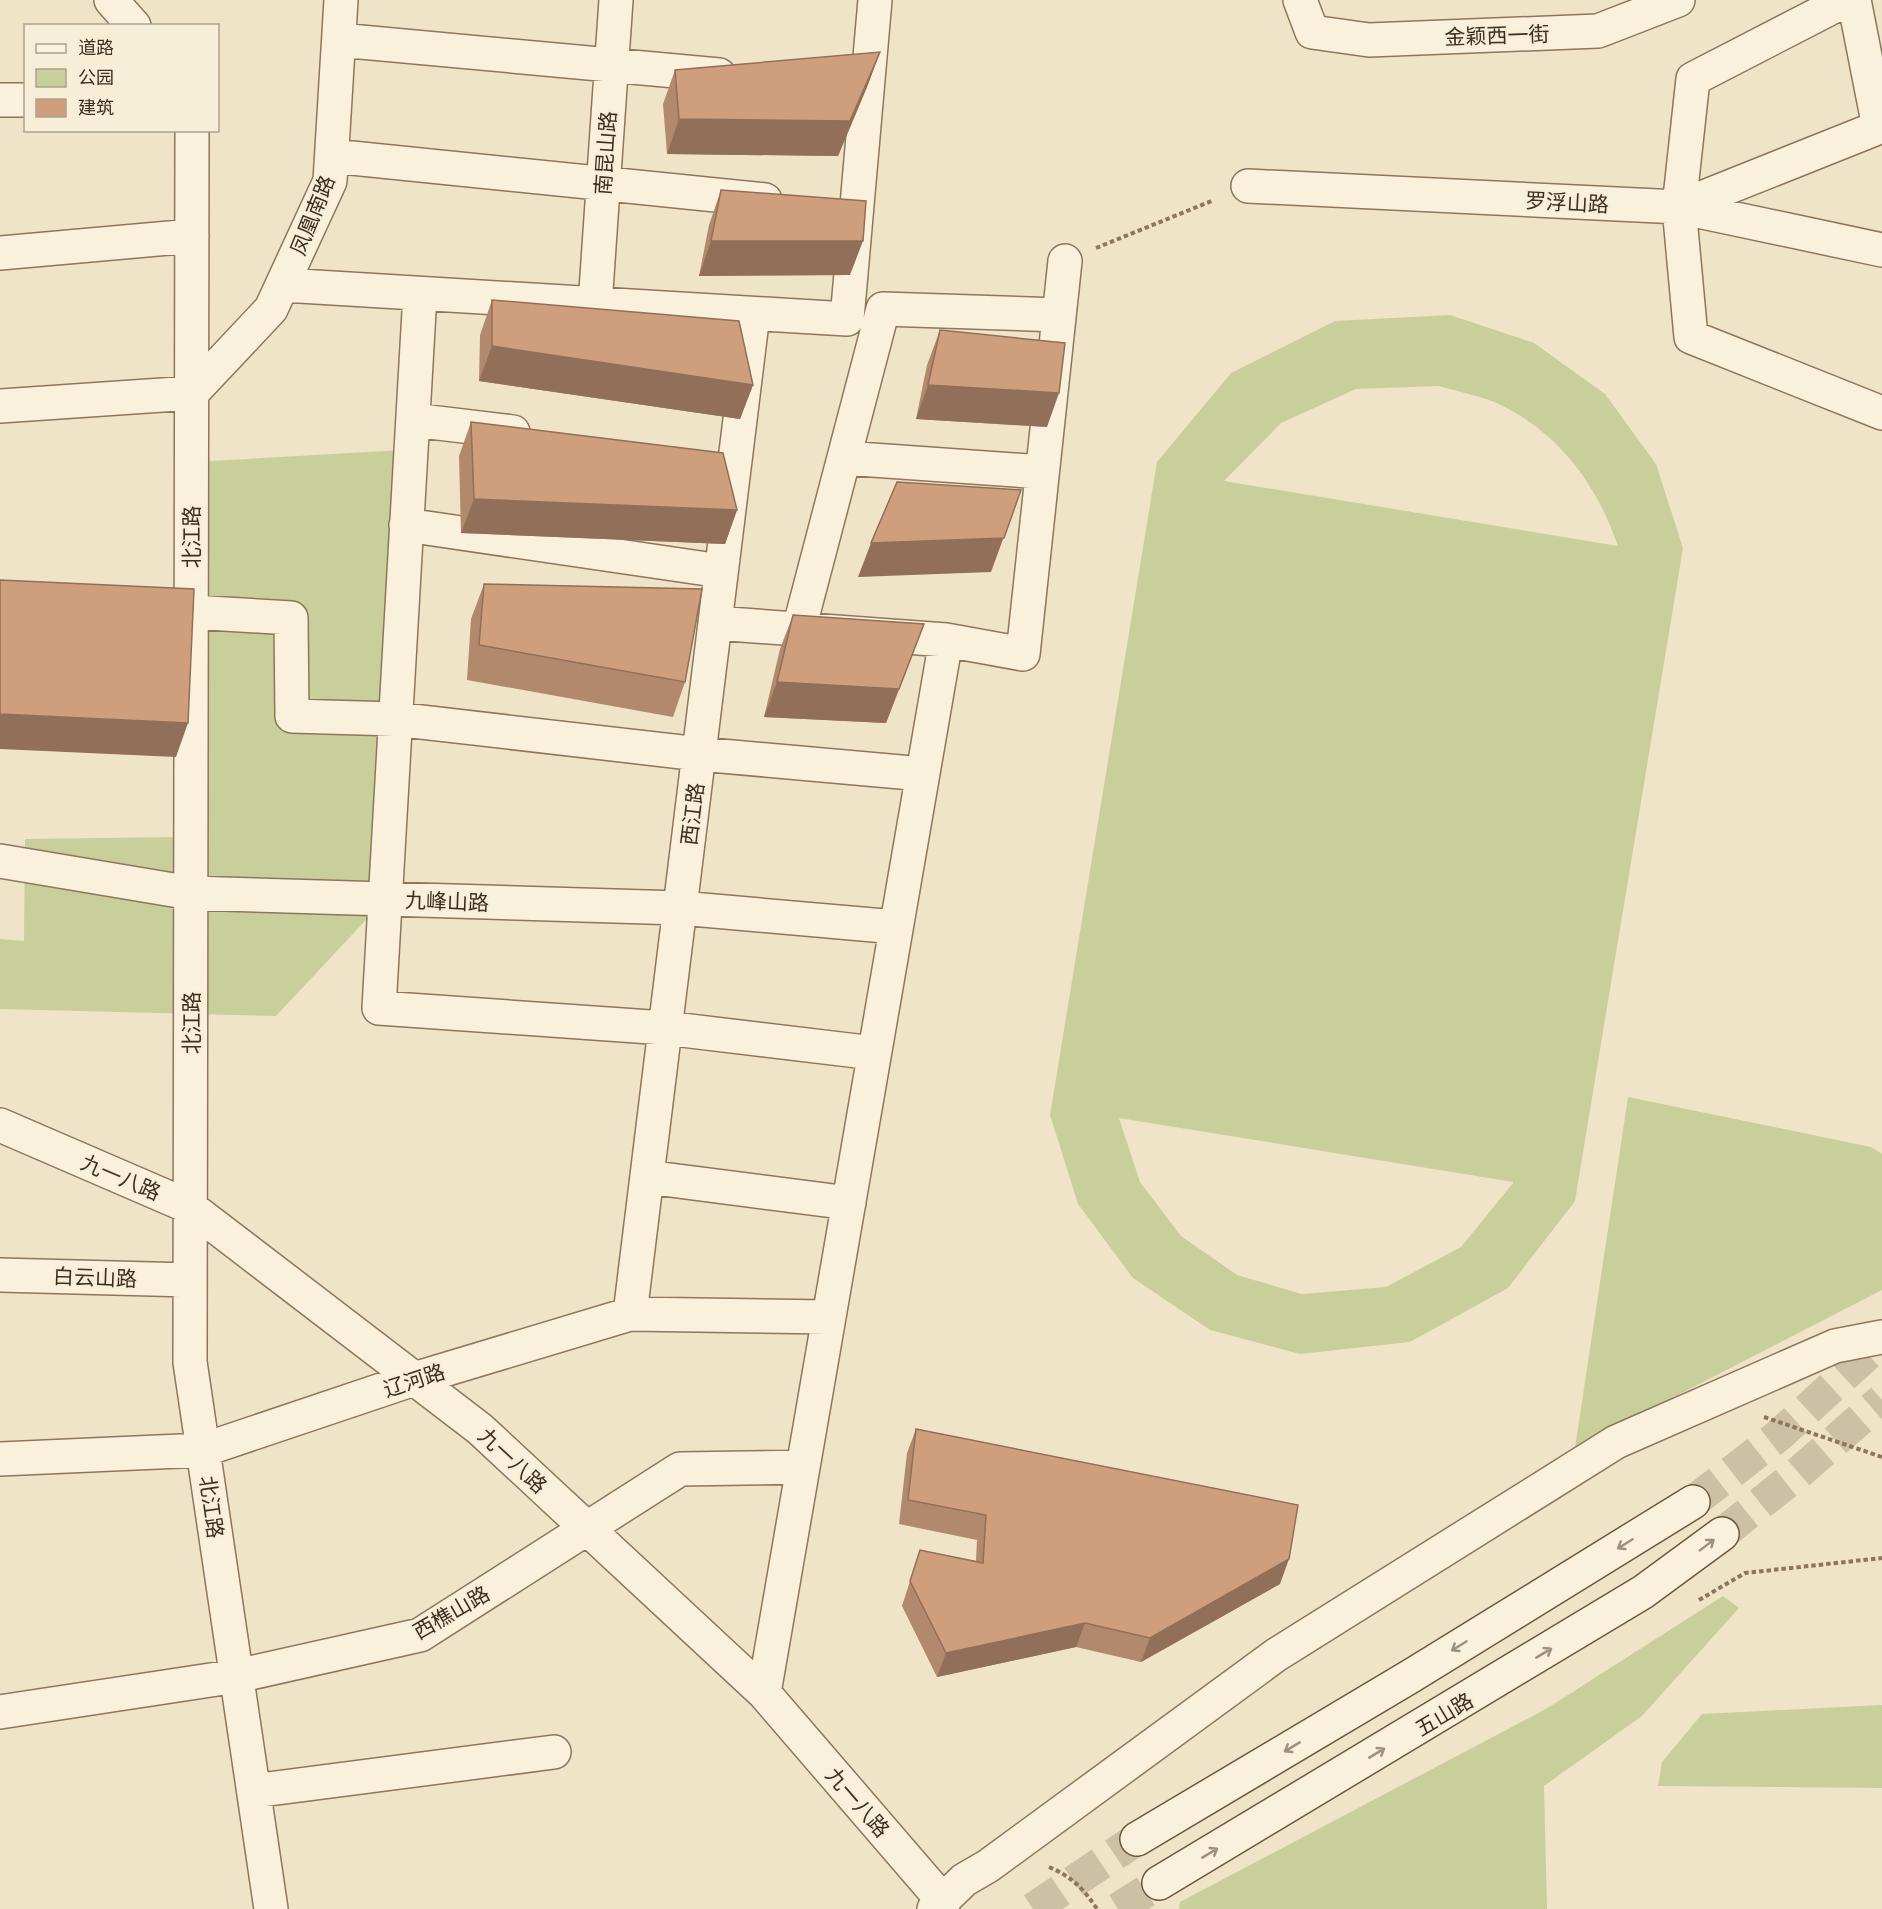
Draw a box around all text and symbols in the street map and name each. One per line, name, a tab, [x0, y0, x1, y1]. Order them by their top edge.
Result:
street label: 金颖西一街	[1444, 19, 1550, 51]
legend	[24, 24, 219, 132]
text: 道路	[78, 36, 114, 59]
text: 公园	[78, 66, 114, 89]
text: 建筑	[78, 96, 114, 119]
street label: 南昆山路	[588, 110, 622, 196]
street label: 凤凰南路	[283, 171, 341, 259]
street label: 罗浮山路	[1524, 186, 1610, 218]
street label: 北江路	[177, 506, 205, 569]
street label: 西江路	[674, 781, 710, 847]
street label: 九峰山路	[405, 886, 489, 916]
street label: 北江路	[177, 992, 205, 1055]
street label: 九一八路	[77, 1148, 165, 1206]
street label: 白云山路	[53, 1262, 137, 1292]
street label: 辽河路	[380, 1357, 448, 1403]
street label: 九一八路	[473, 1421, 553, 1499]
street label: 北江路	[194, 1474, 230, 1540]
one-way arrow	[1617, 1538, 1634, 1550]
one-way arrow	[1698, 1539, 1714, 1551]
street label: 西樵山路	[408, 1579, 494, 1645]
one-way arrow	[1451, 1641, 1468, 1653]
one-way arrow	[1535, 1646, 1552, 1658]
street label: 五山路	[1410, 1686, 1478, 1742]
one-way arrow	[1284, 1741, 1301, 1753]
one-way arrow	[1368, 1747, 1385, 1759]
street label: 九一八路	[820, 1761, 896, 1843]
one-way arrow	[1201, 1847, 1218, 1859]

